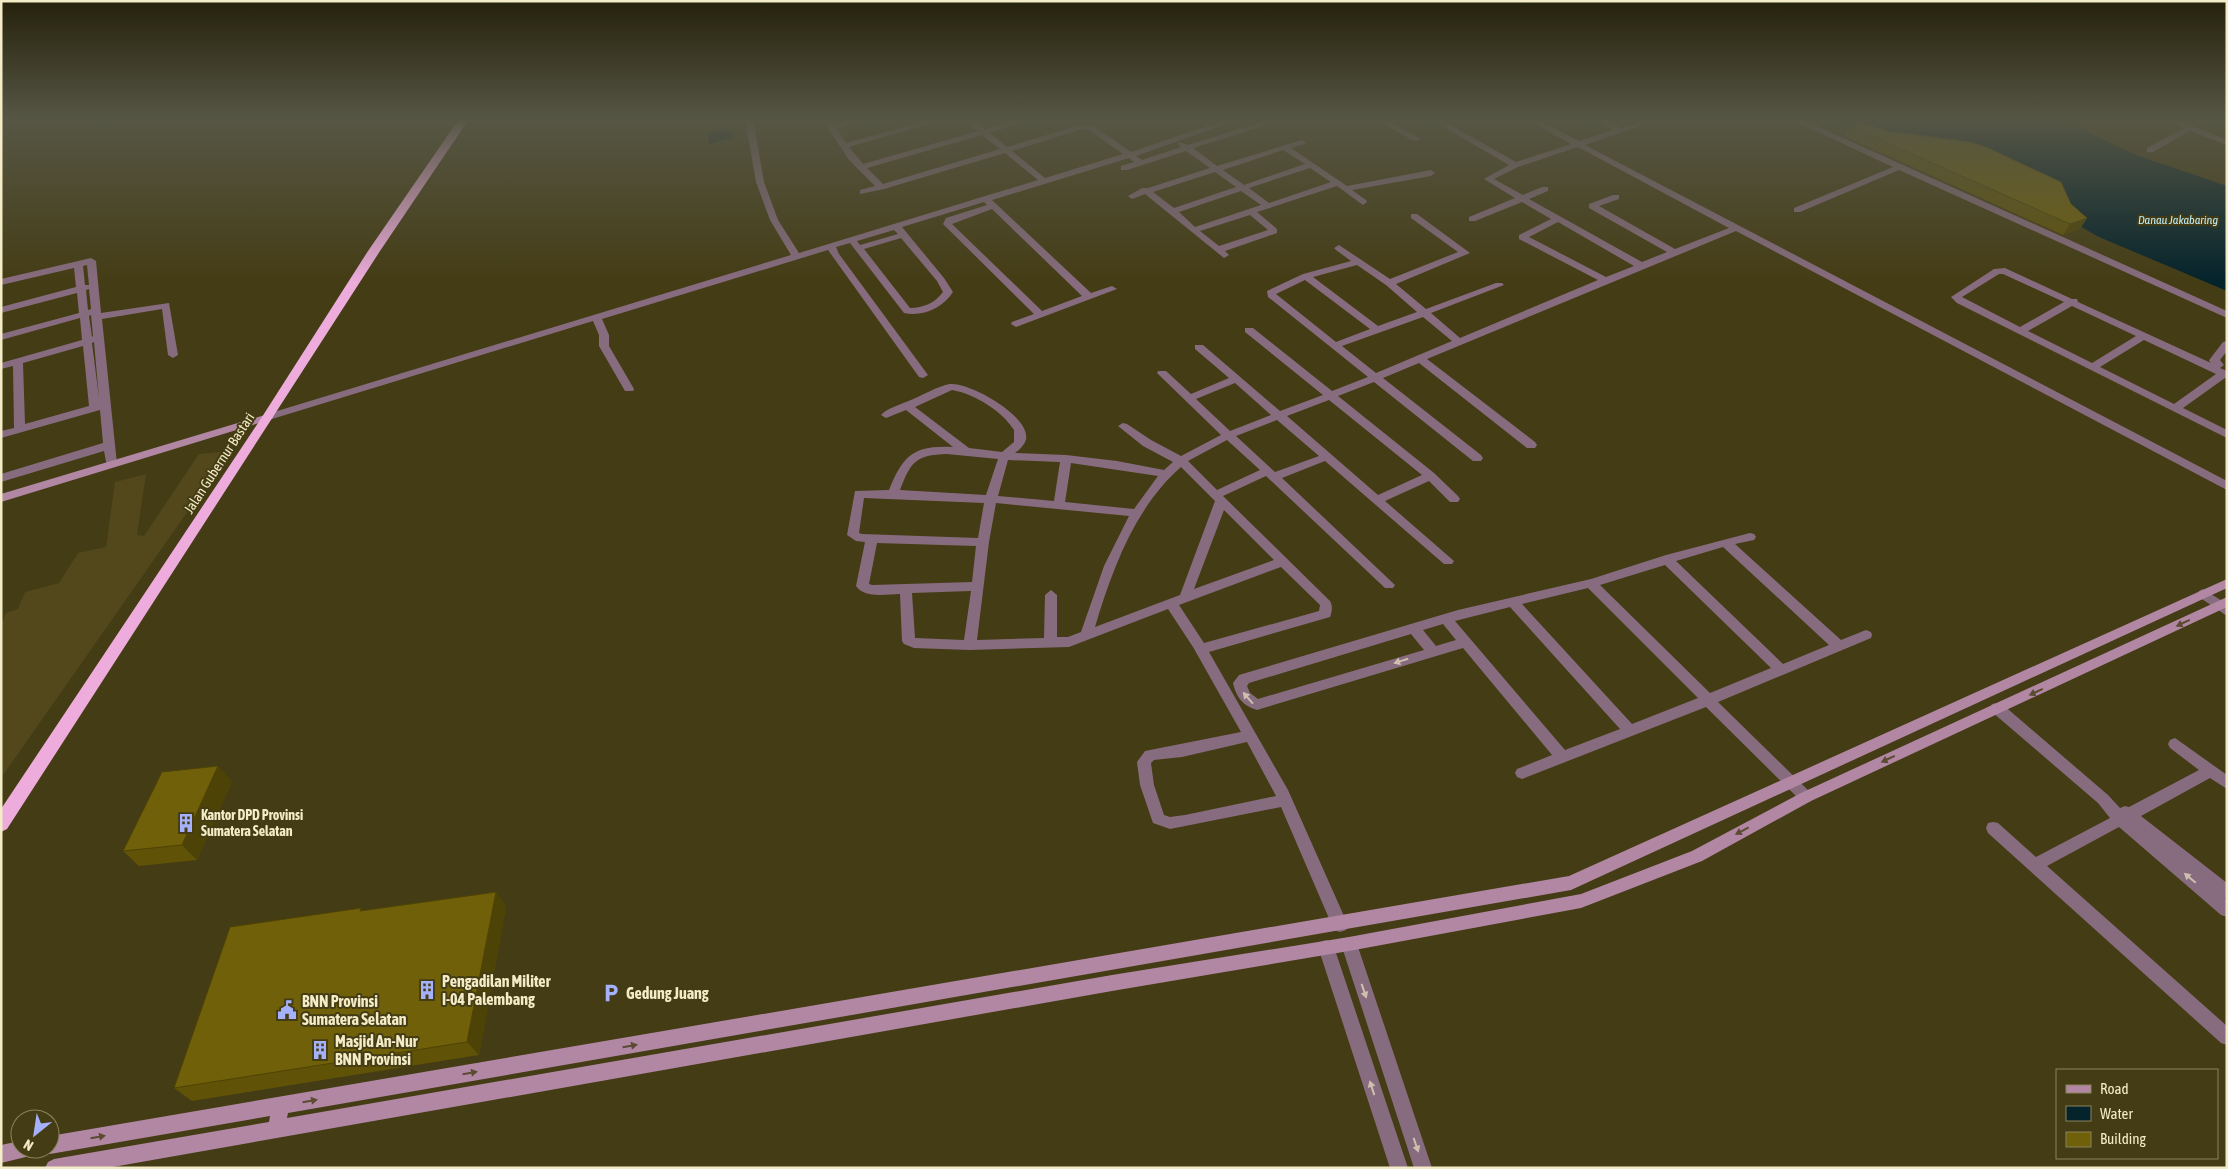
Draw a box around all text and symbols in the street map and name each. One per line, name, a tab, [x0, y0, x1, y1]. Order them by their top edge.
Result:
water label: Danau Jakabaring	[2138, 213, 2218, 227]
street label: Jalan Gubernur Bastari	[180, 410, 258, 516]
one-way arrow	[2176, 619, 2190, 627]
one-way arrow	[1393, 658, 1408, 665]
one-way arrow	[2029, 688, 2043, 696]
one-way arrow	[1243, 691, 1254, 704]
one-way arrow	[1881, 755, 1895, 763]
place label: Kantor DPD Provinsi Sumatera Selatan	[201, 807, 303, 839]
building icon: Kantor DPD Provinsi Sumatera Selatan	[175, 812, 197, 834]
one-way arrow	[1735, 827, 1749, 835]
one-way arrow	[2183, 873, 2196, 884]
place label: Pengadilan Militer I-04 Palembang	[442, 972, 551, 1008]
building icon: Pengadilan Militer I-04 Palembang	[416, 979, 438, 1001]
parking icon: Gedung Juang	[600, 982, 622, 1004]
one-way arrow	[1361, 983, 1368, 998]
place label: Gedung Juang	[626, 984, 709, 1002]
place label: BNN Provinsi Sumatera Selatan	[302, 992, 407, 1028]
public building icon: BNN Provinsi Sumatera Selatan	[276, 999, 298, 1021]
place label: Masjid An-Nur BNN Provinsi	[335, 1032, 418, 1068]
building icon: Masjid An-Nur BNN Provinsi	[309, 1039, 331, 1061]
one-way arrow	[623, 1041, 639, 1049]
one-way arrow	[462, 1069, 478, 1077]
legend	[2056, 1069, 2218, 1159]
one-way arrow	[1368, 1080, 1376, 1095]
text: Road	[2100, 1080, 2129, 1097]
one-way arrow	[302, 1097, 318, 1105]
text: Water	[2100, 1105, 2133, 1122]
north arrow	[10, 1109, 60, 1159]
text: Building	[2100, 1130, 2146, 1147]
one-way arrow	[90, 1133, 106, 1141]
text: N	[21, 1136, 36, 1154]
one-way arrow	[1412, 1137, 1420, 1152]

